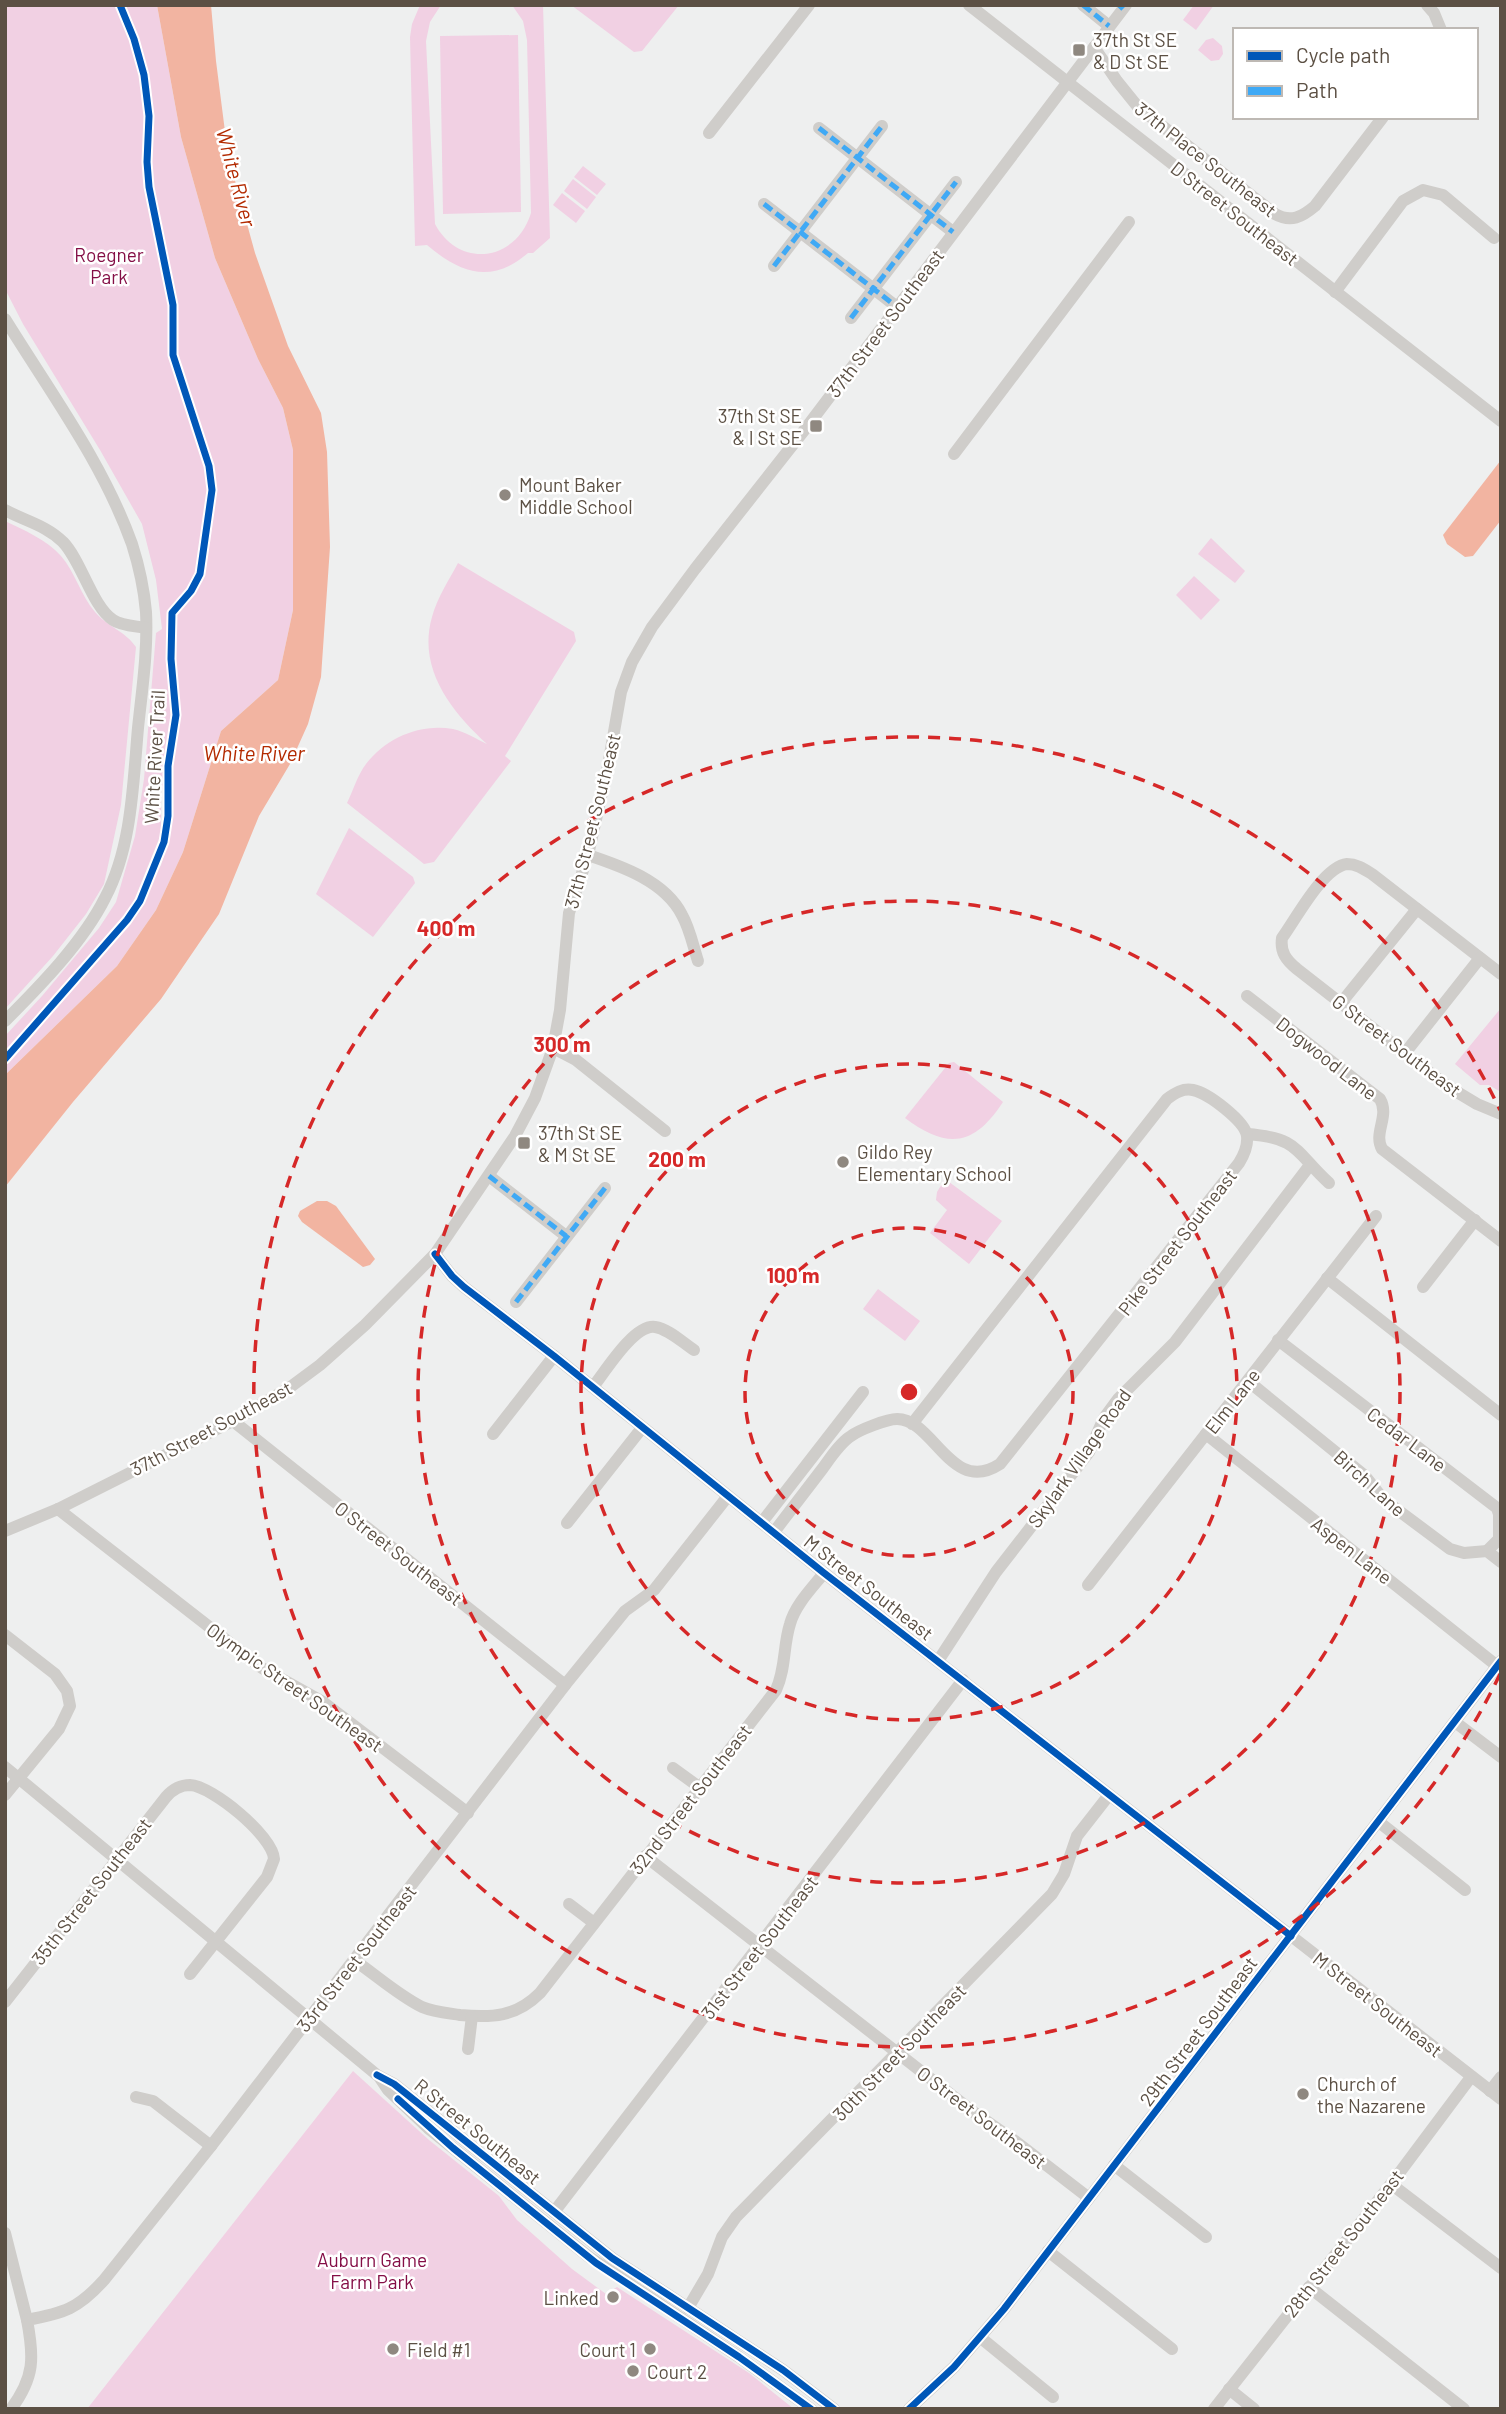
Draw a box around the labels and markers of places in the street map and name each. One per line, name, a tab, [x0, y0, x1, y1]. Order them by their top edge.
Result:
place label: 37th St SE & D St SE	[1093, 28, 1177, 73]
marker: 37th St SE & D St SE	[1071, 42, 1087, 58]
place label: 37th St SE & I St SE	[718, 404, 802, 449]
marker: 37th St SE & I St SE	[808, 418, 824, 434]
place label: Mount Baker Middle School	[519, 473, 633, 518]
marker: Mount Baker Middle School	[497, 487, 513, 503]
place label: 37th St SE & M St SE	[538, 1121, 622, 1166]
marker: 37th St SE & M St SE	[516, 1135, 532, 1151]
place label: Gildo Rey Elementary School	[857, 1140, 1012, 1185]
marker: Gildo Rey Elementary School	[835, 1154, 851, 1170]
centre of rings	[897, 1380, 921, 1404]
place label: Church of the Nazarene	[1317, 2072, 1426, 2117]
marker: Church of the Nazarene	[1295, 2086, 1311, 2102]
place label: Linked	[543, 2286, 599, 2309]
marker: Linked	[605, 2289, 621, 2305]
place label: Field #1	[407, 2338, 470, 2361]
place label: Court 1	[579, 2338, 636, 2361]
marker: Field #1	[385, 2341, 401, 2357]
marker: Court 1	[642, 2341, 658, 2357]
place label: Court 2	[647, 2360, 707, 2383]
marker: Court 2	[625, 2363, 641, 2379]

